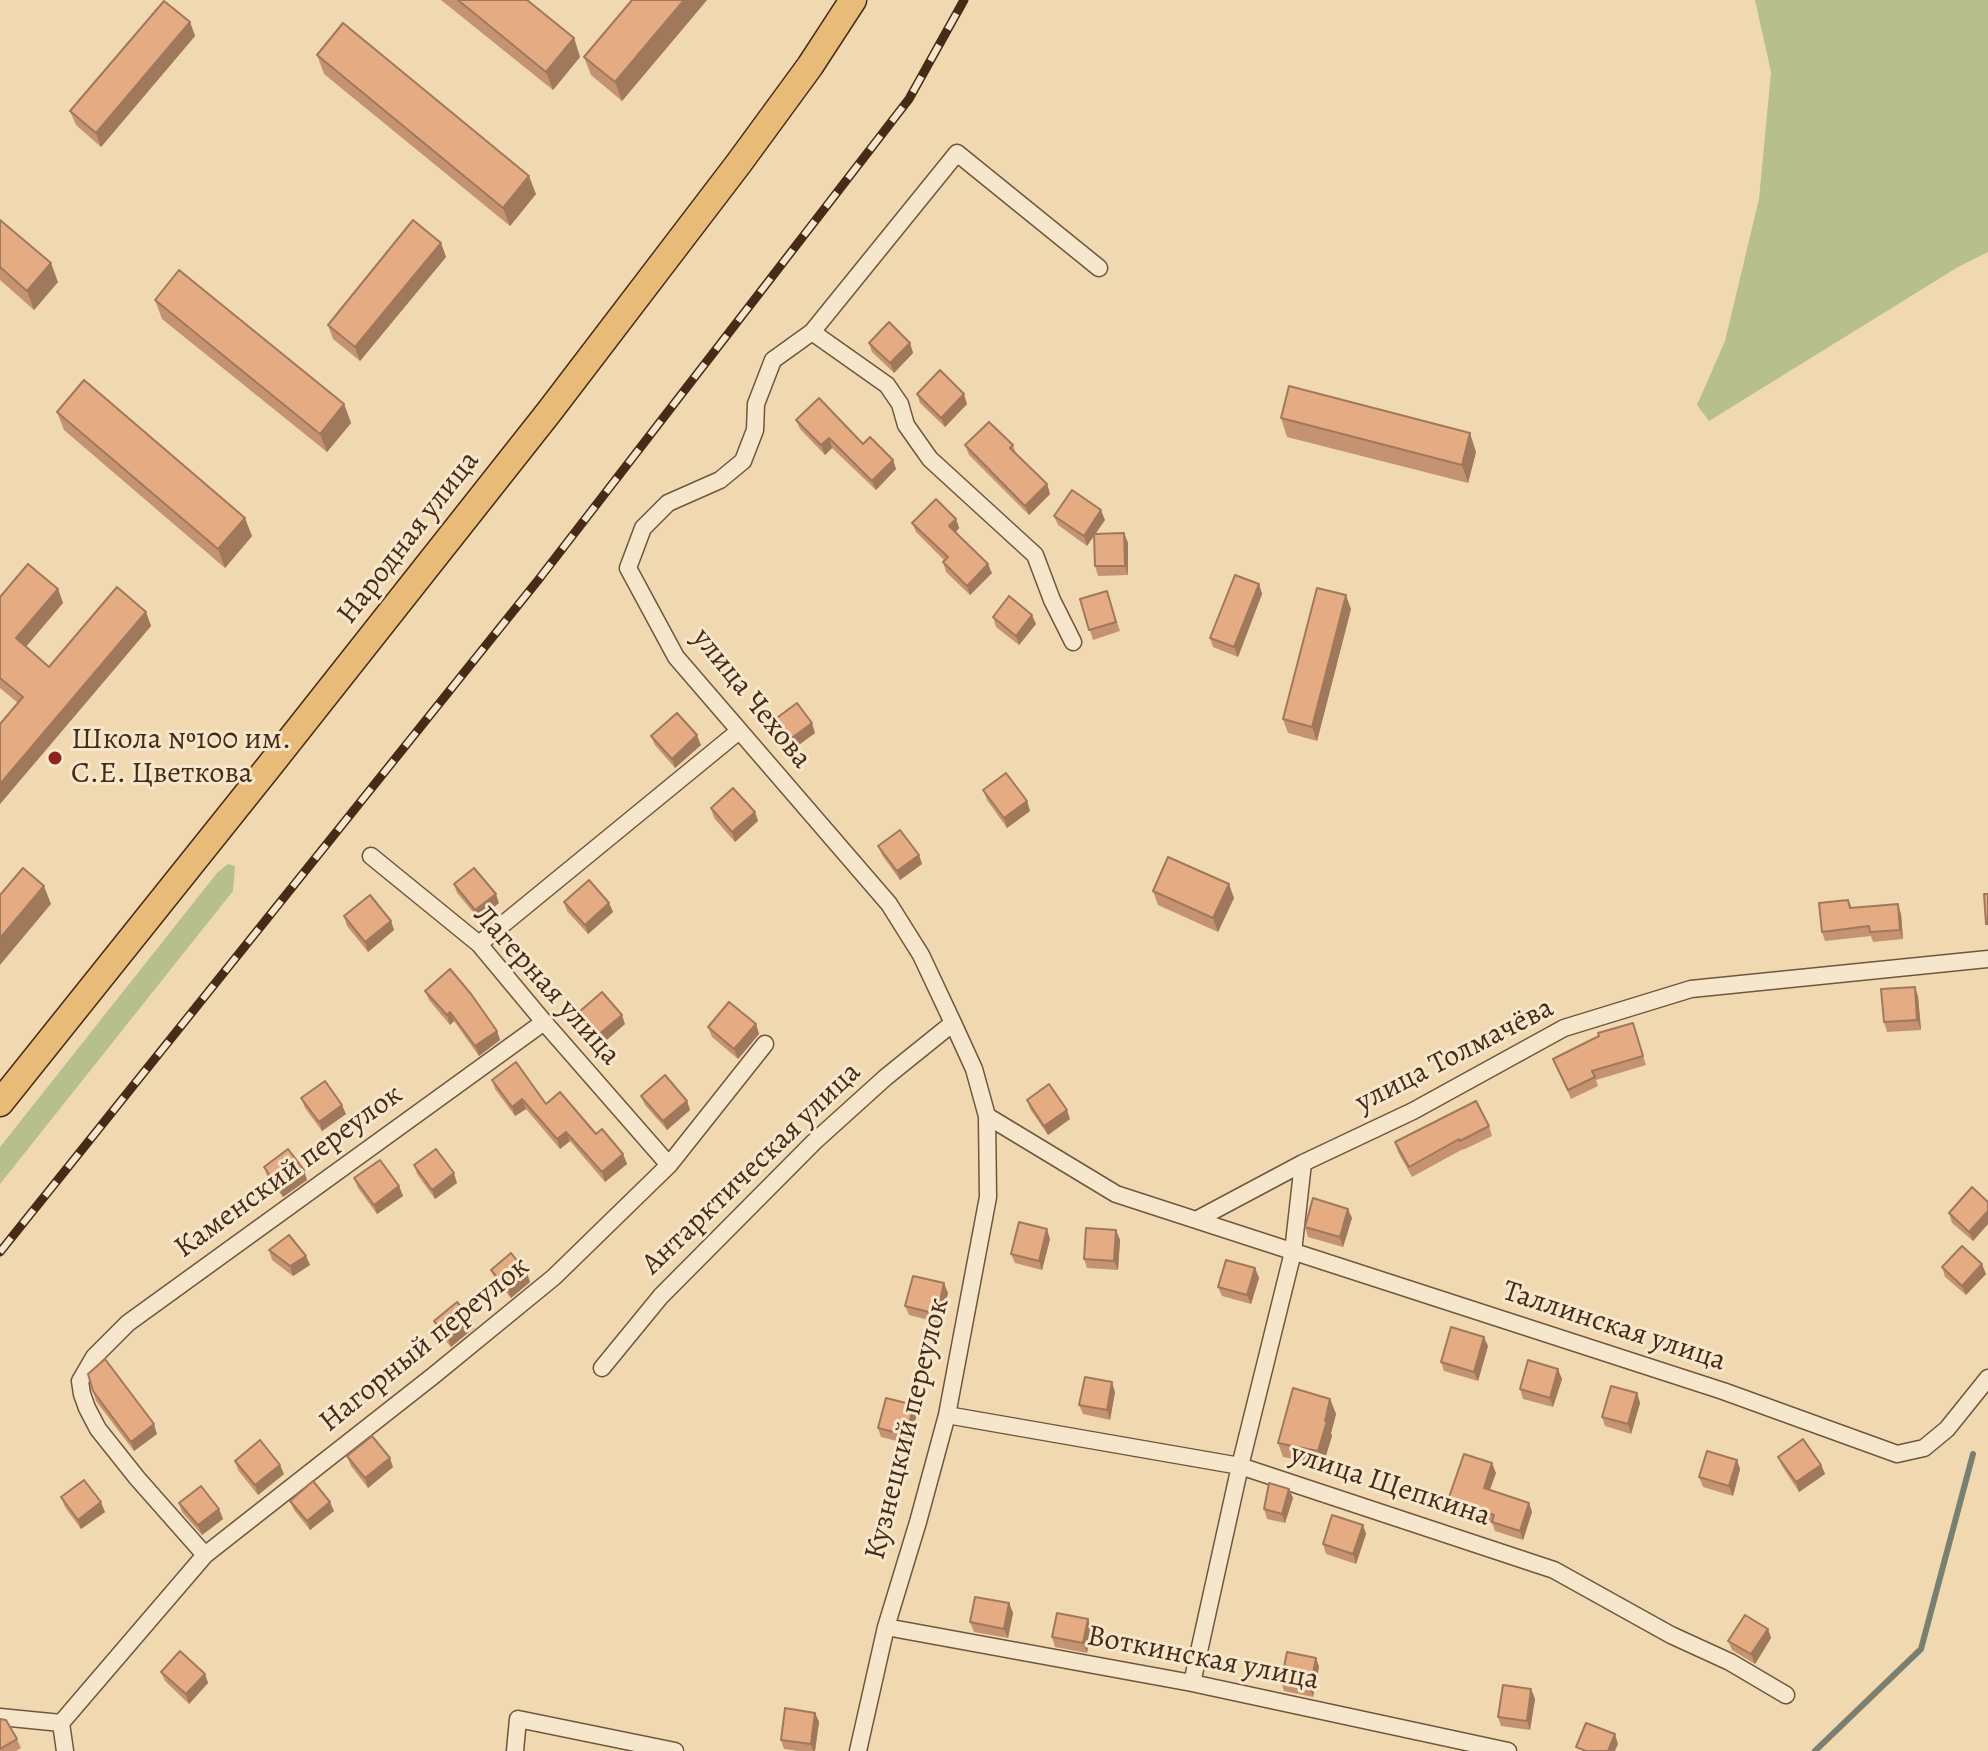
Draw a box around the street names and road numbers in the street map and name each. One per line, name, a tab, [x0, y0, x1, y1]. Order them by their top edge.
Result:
street label: Народная улица	[330, 444, 488, 632]
street label: улица Чехова	[683, 621, 819, 777]
street label: Лагерная улица	[465, 899, 627, 1073]
street label: улица Толмачёва	[1350, 991, 1560, 1121]
street label: Антарктическая улица	[635, 1055, 869, 1283]
street label: Каменский переулок	[168, 1077, 410, 1267]
street label: Нагорный переулок	[313, 1249, 537, 1441]
street label: Таллинская улица	[1498, 1274, 1730, 1380]
street label: Кузнецкий переулок	[858, 1294, 958, 1564]
street label: улица Щепкина	[1285, 1437, 1495, 1535]
street label: Воткинская улица	[1084, 1619, 1322, 1699]

